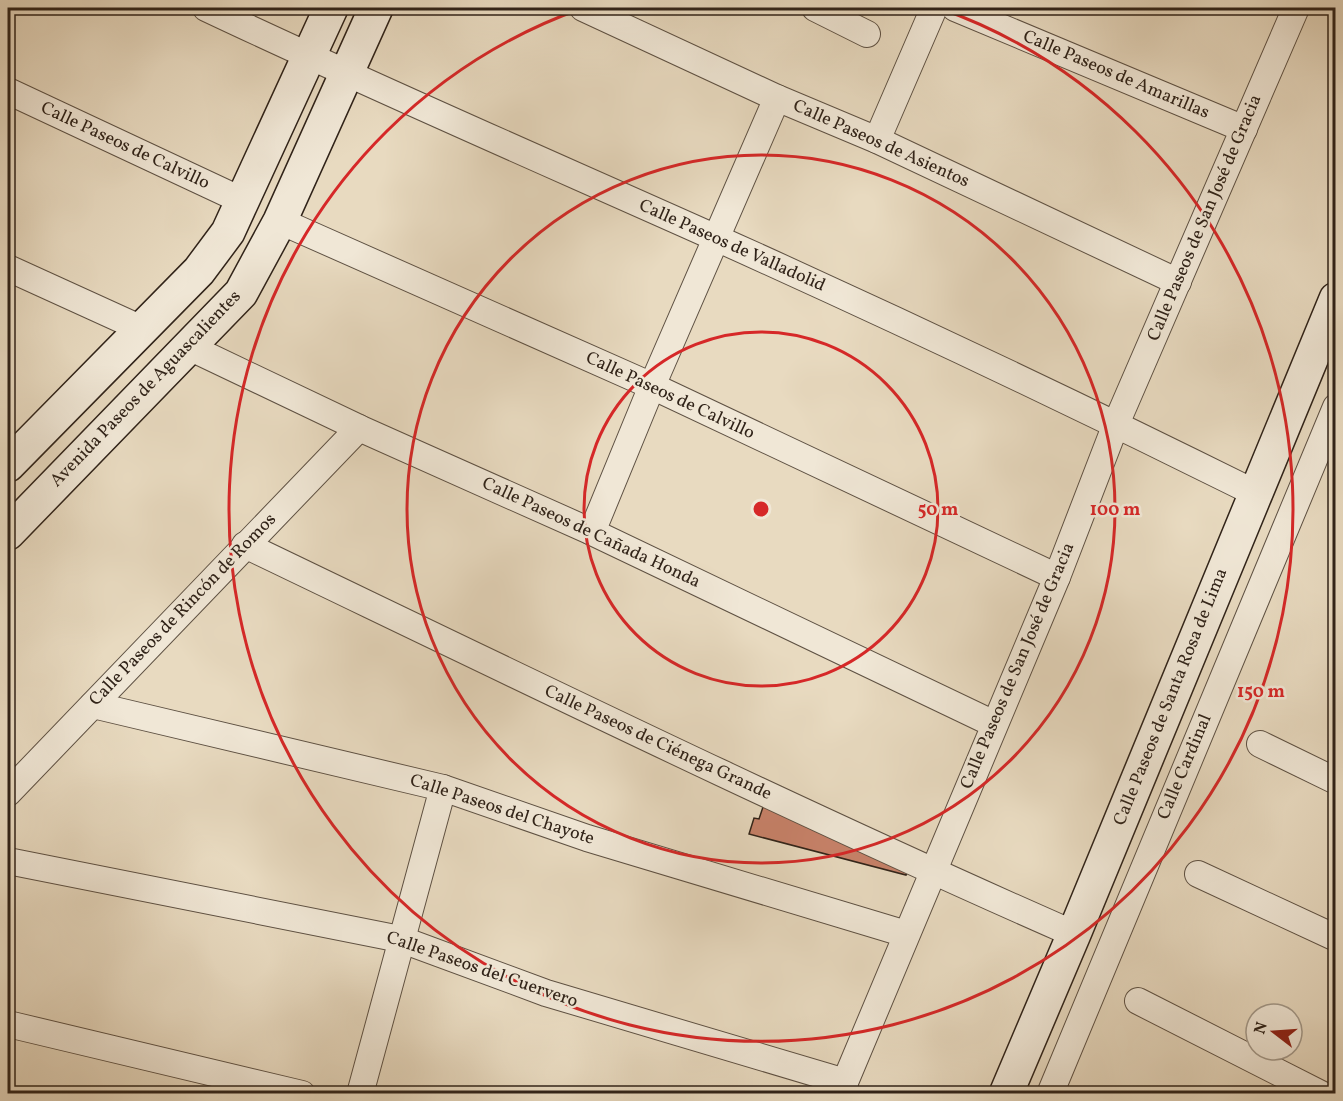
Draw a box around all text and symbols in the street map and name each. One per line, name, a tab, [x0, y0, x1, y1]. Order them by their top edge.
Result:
street label: Calle Paseos de Amarillas	[1019, 24, 1213, 126]
street label: Calle Paseos de San José de Gracia	[1142, 91, 1268, 345]
street label: Calle Paseos de Asientos	[789, 94, 973, 194]
street label: Calle Paseos de Calvillo	[36, 96, 214, 196]
street label: Calle Paseos de Valladolid	[635, 194, 829, 298]
street label: Avenida Paseos de Aguascalientes	[45, 285, 247, 493]
street label: Calle Paseos de Calvillo	[581, 346, 759, 446]
street label: Calle Paseos de Cañada Honda	[478, 471, 704, 595]
text: 50 m	[918, 498, 958, 523]
text: 100 m	[1090, 498, 1140, 523]
centre of rings	[751, 499, 771, 519]
street label: Calle Paseos de Rincón de Romos	[84, 508, 282, 712]
street label: Calle Paseos de San José de Gracia	[955, 539, 1081, 793]
street label: Calle Paseos de Santa Rosa de Lima	[1108, 565, 1234, 829]
street label: Calle Paseos de Ciénega Grande	[540, 679, 776, 807]
text: 150 m	[1237, 680, 1285, 705]
street label: Calle Cardinal	[1152, 710, 1218, 824]
street label: Calle Paseos del Chayote	[407, 768, 597, 852]
street label: Calle Paseos del Cuervero	[383, 925, 581, 1015]
north arrow	[1244, 1002, 1304, 1062]
text: N	[1249, 1019, 1274, 1037]

